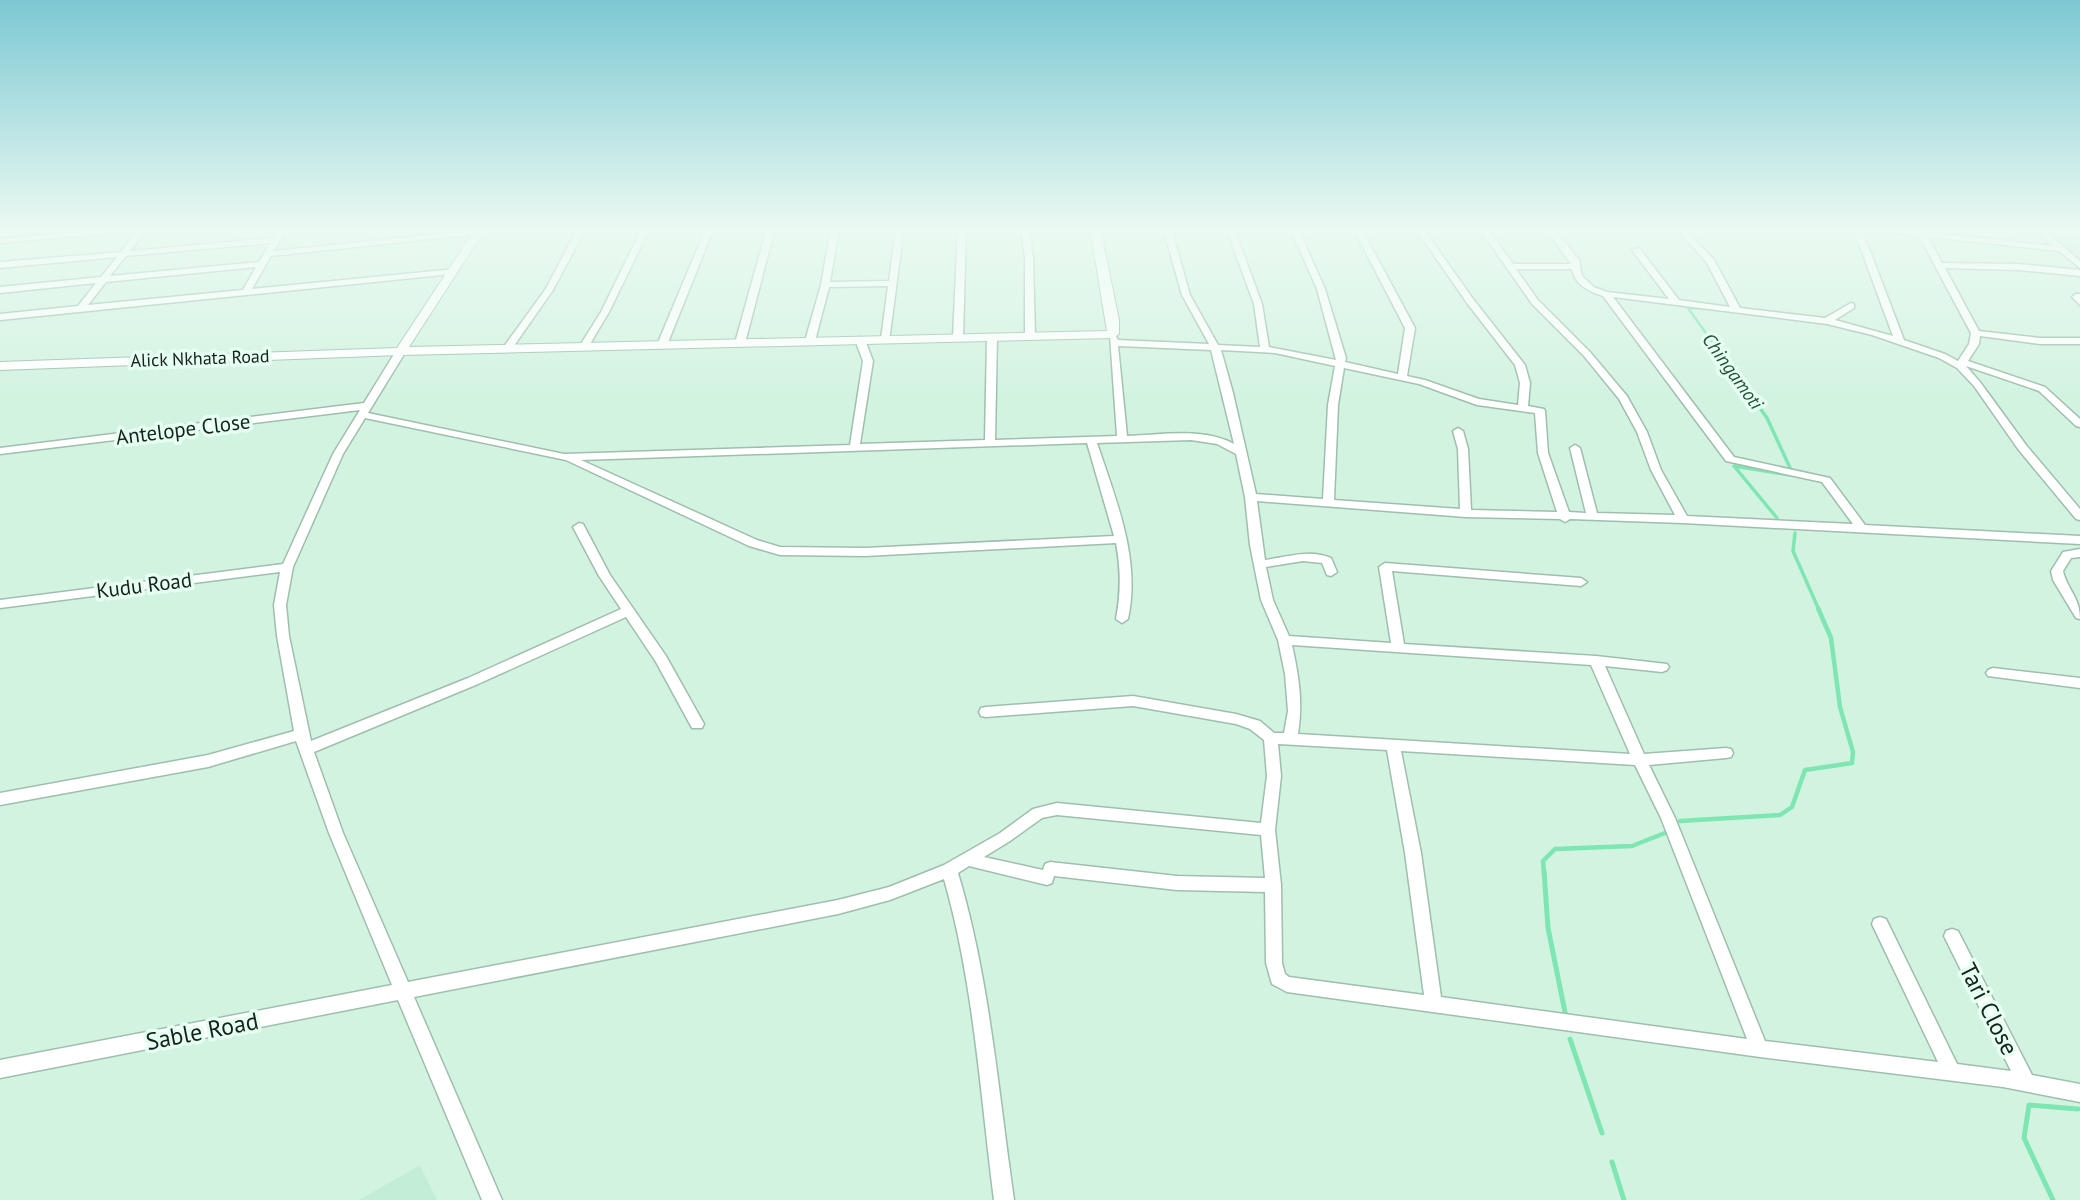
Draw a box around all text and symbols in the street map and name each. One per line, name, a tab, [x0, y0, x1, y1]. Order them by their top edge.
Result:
water label: Chingamoti	[1697, 328, 1769, 415]
street label: Alick Nkhata Road	[130, 344, 270, 372]
street label: Antelope Close	[114, 407, 252, 451]
street label: Kudu Road	[95, 566, 193, 604]
street label: Tari Close	[1953, 958, 2025, 1060]
street label: Sable Road	[143, 1005, 261, 1057]

